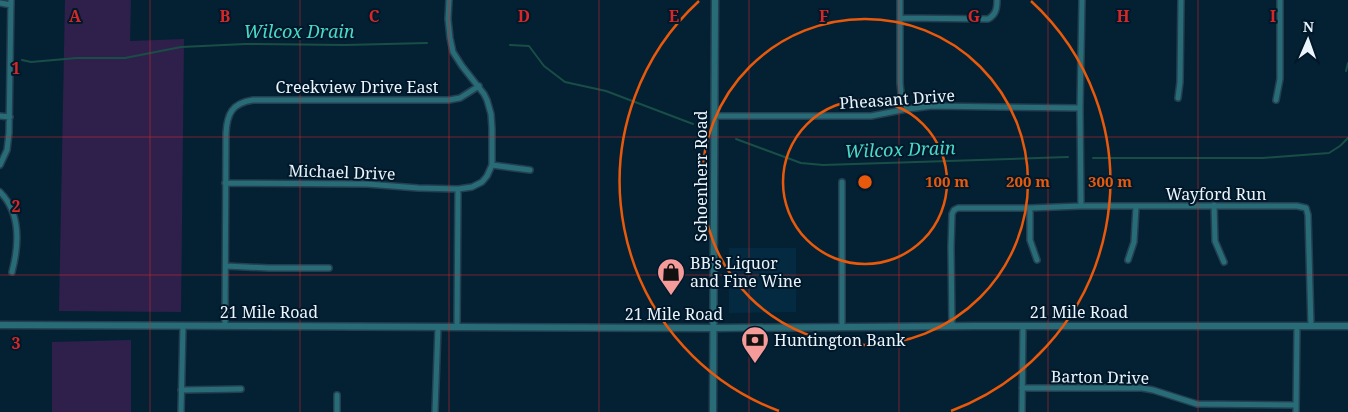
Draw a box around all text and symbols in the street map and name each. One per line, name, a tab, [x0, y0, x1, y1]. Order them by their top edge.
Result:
text: A	[69, 5, 82, 27]
text: B	[220, 5, 231, 27]
text: C	[369, 5, 380, 27]
text: D	[518, 5, 530, 27]
text: E	[669, 5, 679, 27]
text: F	[819, 5, 829, 27]
text: G	[968, 5, 980, 27]
text: H	[1116, 5, 1130, 27]
text: I	[1270, 5, 1276, 27]
north arrow	[1283, 15, 1333, 65]
text: N	[1303, 17, 1314, 36]
water label: Wilcox Drain	[243, 19, 355, 43]
text: 1	[11, 57, 21, 79]
street label: Creekview Drive East	[276, 76, 439, 98]
street label: Pheasant Drive	[838, 84, 956, 114]
street label: Schoenherr Road	[690, 110, 712, 242]
water label: Wilcox Drain	[844, 135, 956, 163]
street label: Michael Drive	[288, 159, 396, 185]
text: 100 m	[925, 171, 969, 191]
text: 200 m	[1006, 171, 1050, 191]
text: 300 m	[1088, 171, 1132, 191]
centre of rings	[856, 173, 874, 191]
street label: Wayford Run	[1166, 183, 1267, 205]
text: 2	[11, 195, 21, 217]
place label: BB's Liquor and Fine Wine	[690, 252, 802, 292]
shop icon: BB's Liquor and Fine Wine	[656, 257, 686, 296]
street label: 21 Mile Road	[220, 301, 318, 323]
street label: 21 Mile Road	[1030, 301, 1128, 323]
street label: 21 Mile Road	[625, 303, 723, 325]
bank icon: Huntington Bank	[740, 325, 770, 364]
place label: Huntington Bank	[774, 329, 906, 351]
text: 3	[11, 332, 21, 354]
street label: Barton Drive	[1051, 365, 1149, 389]

